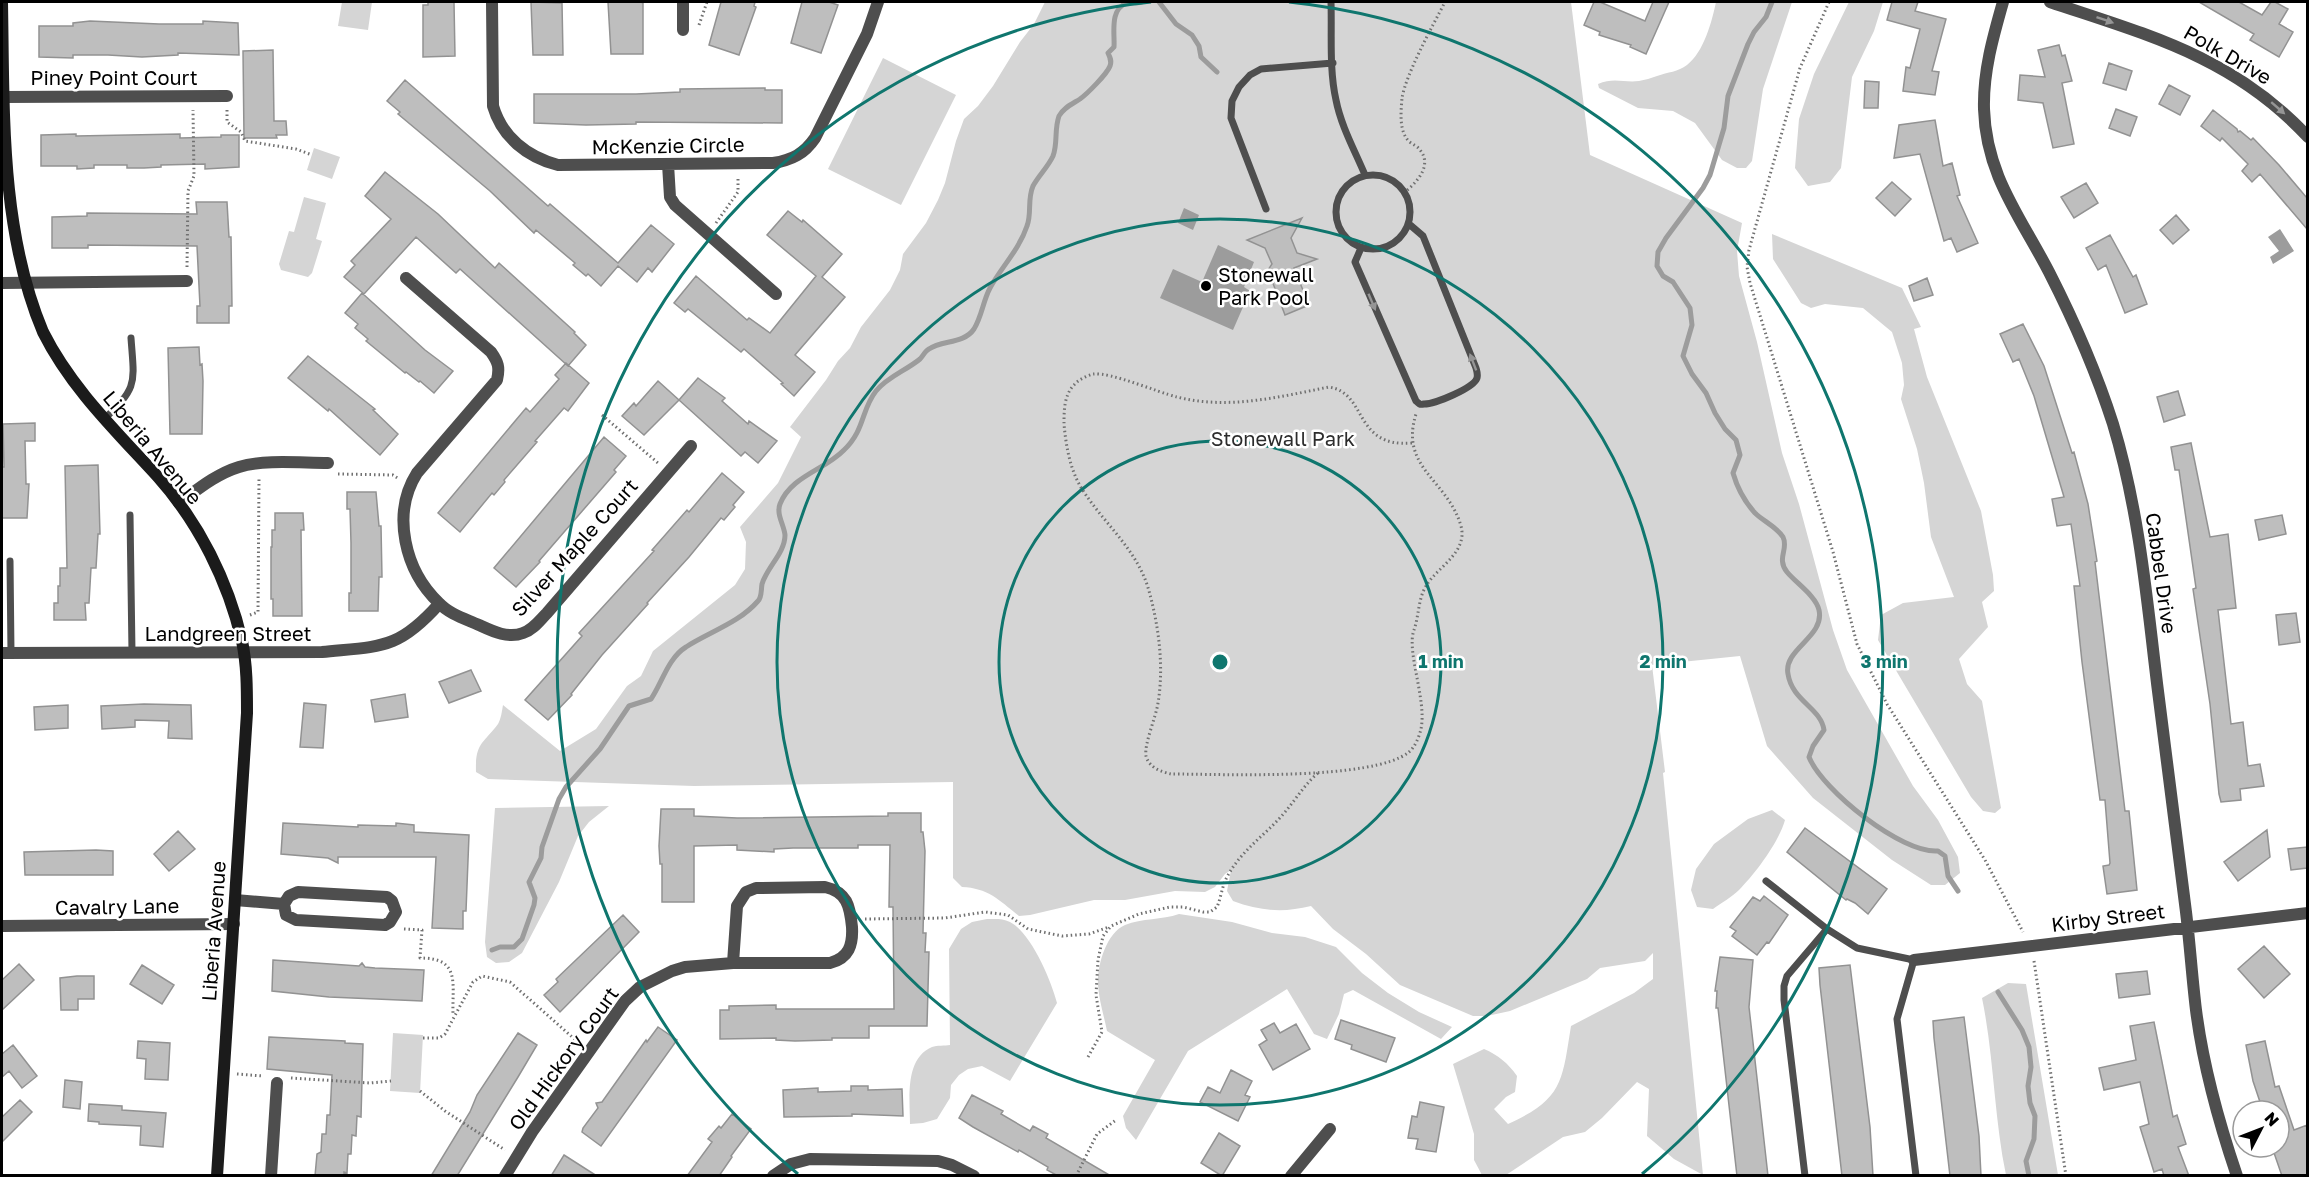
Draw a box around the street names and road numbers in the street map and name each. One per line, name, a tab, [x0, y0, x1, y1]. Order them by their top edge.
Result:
street label: Polk Drive	[2180, 19, 2276, 89]
street label: Piney Point Court	[30, 65, 198, 89]
street label: McKenzie Circle	[591, 132, 745, 158]
street label: Liberia Avenue	[99, 385, 207, 509]
street label: Silver Maple Court	[506, 473, 642, 621]
street label: Cabbel Drive	[2142, 511, 2182, 635]
street label: Landgreen Street	[144, 621, 312, 645]
street label: Liberia Avenue	[196, 860, 230, 1002]
street label: Cavalry Lane	[55, 893, 179, 919]
street label: Kirby Street	[2050, 898, 2166, 936]
street label: Old Hickory Court	[503, 982, 623, 1134]

